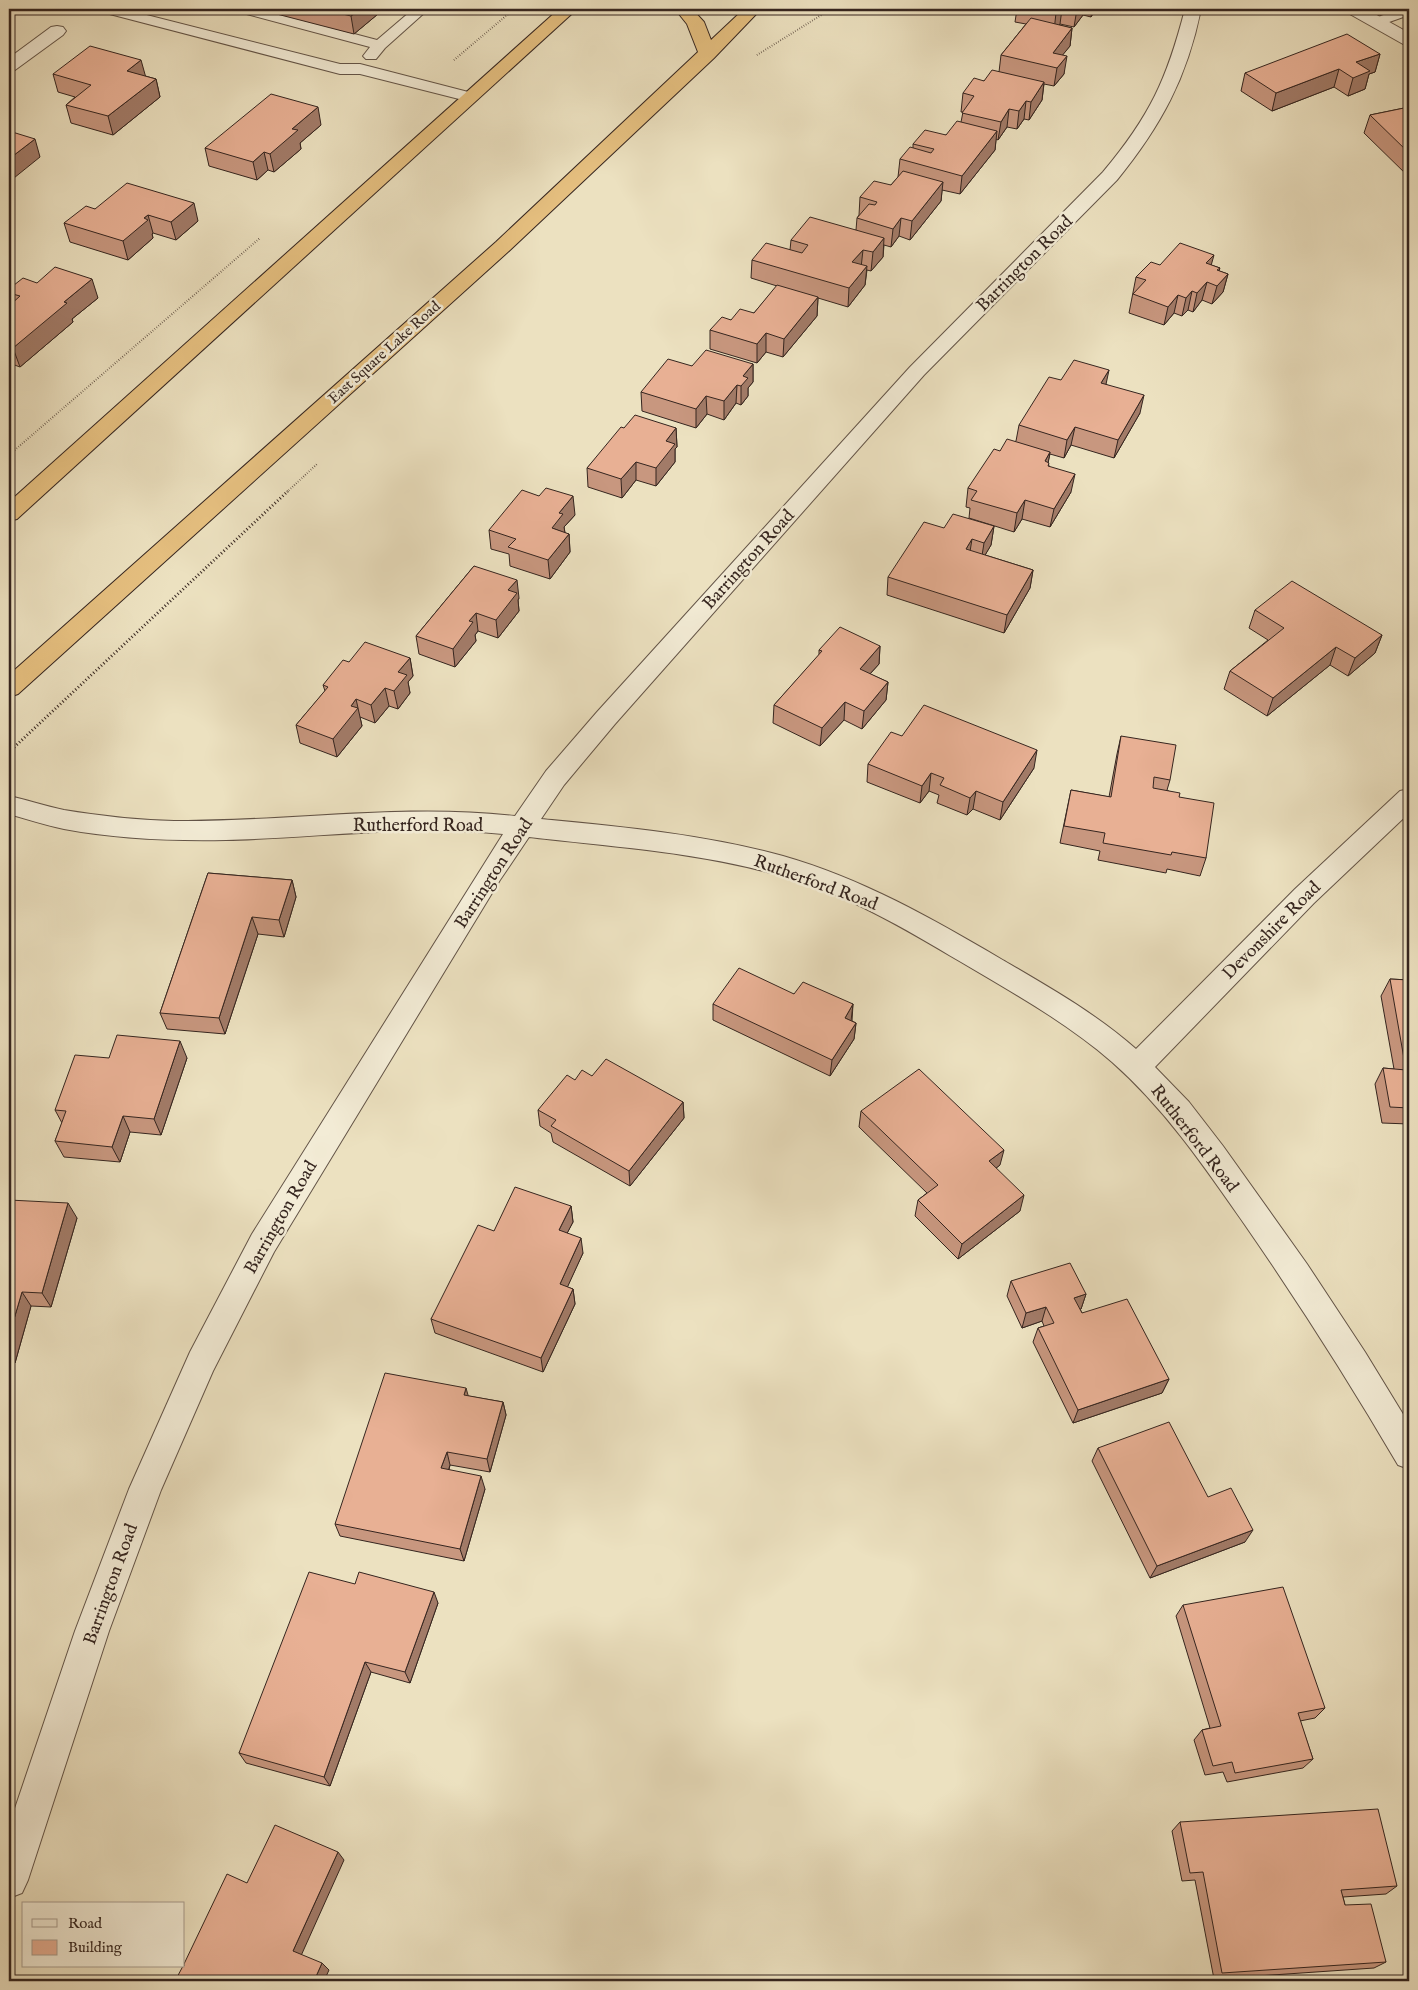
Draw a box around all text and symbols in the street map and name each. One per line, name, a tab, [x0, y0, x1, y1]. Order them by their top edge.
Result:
street label: Barrington Road	[972, 211, 1078, 317]
street label: East Square Lake Road	[324, 296, 445, 408]
street label: Barrington Road	[698, 505, 800, 615]
street label: Barrington Road	[450, 814, 539, 933]
street label: Rutherford Road	[353, 815, 484, 838]
street label: Rutherford Road	[750, 850, 881, 917]
street label: Devonshire Road	[1218, 877, 1326, 985]
street label: Rutherford Road	[1145, 1080, 1243, 1198]
street label: Barrington Road	[240, 1157, 323, 1279]
street label: Barrington Road	[79, 1520, 144, 1648]
legend	[22, 1902, 185, 1968]
text: Road	[68, 1914, 103, 1933]
text: Building	[68, 1938, 123, 1957]

